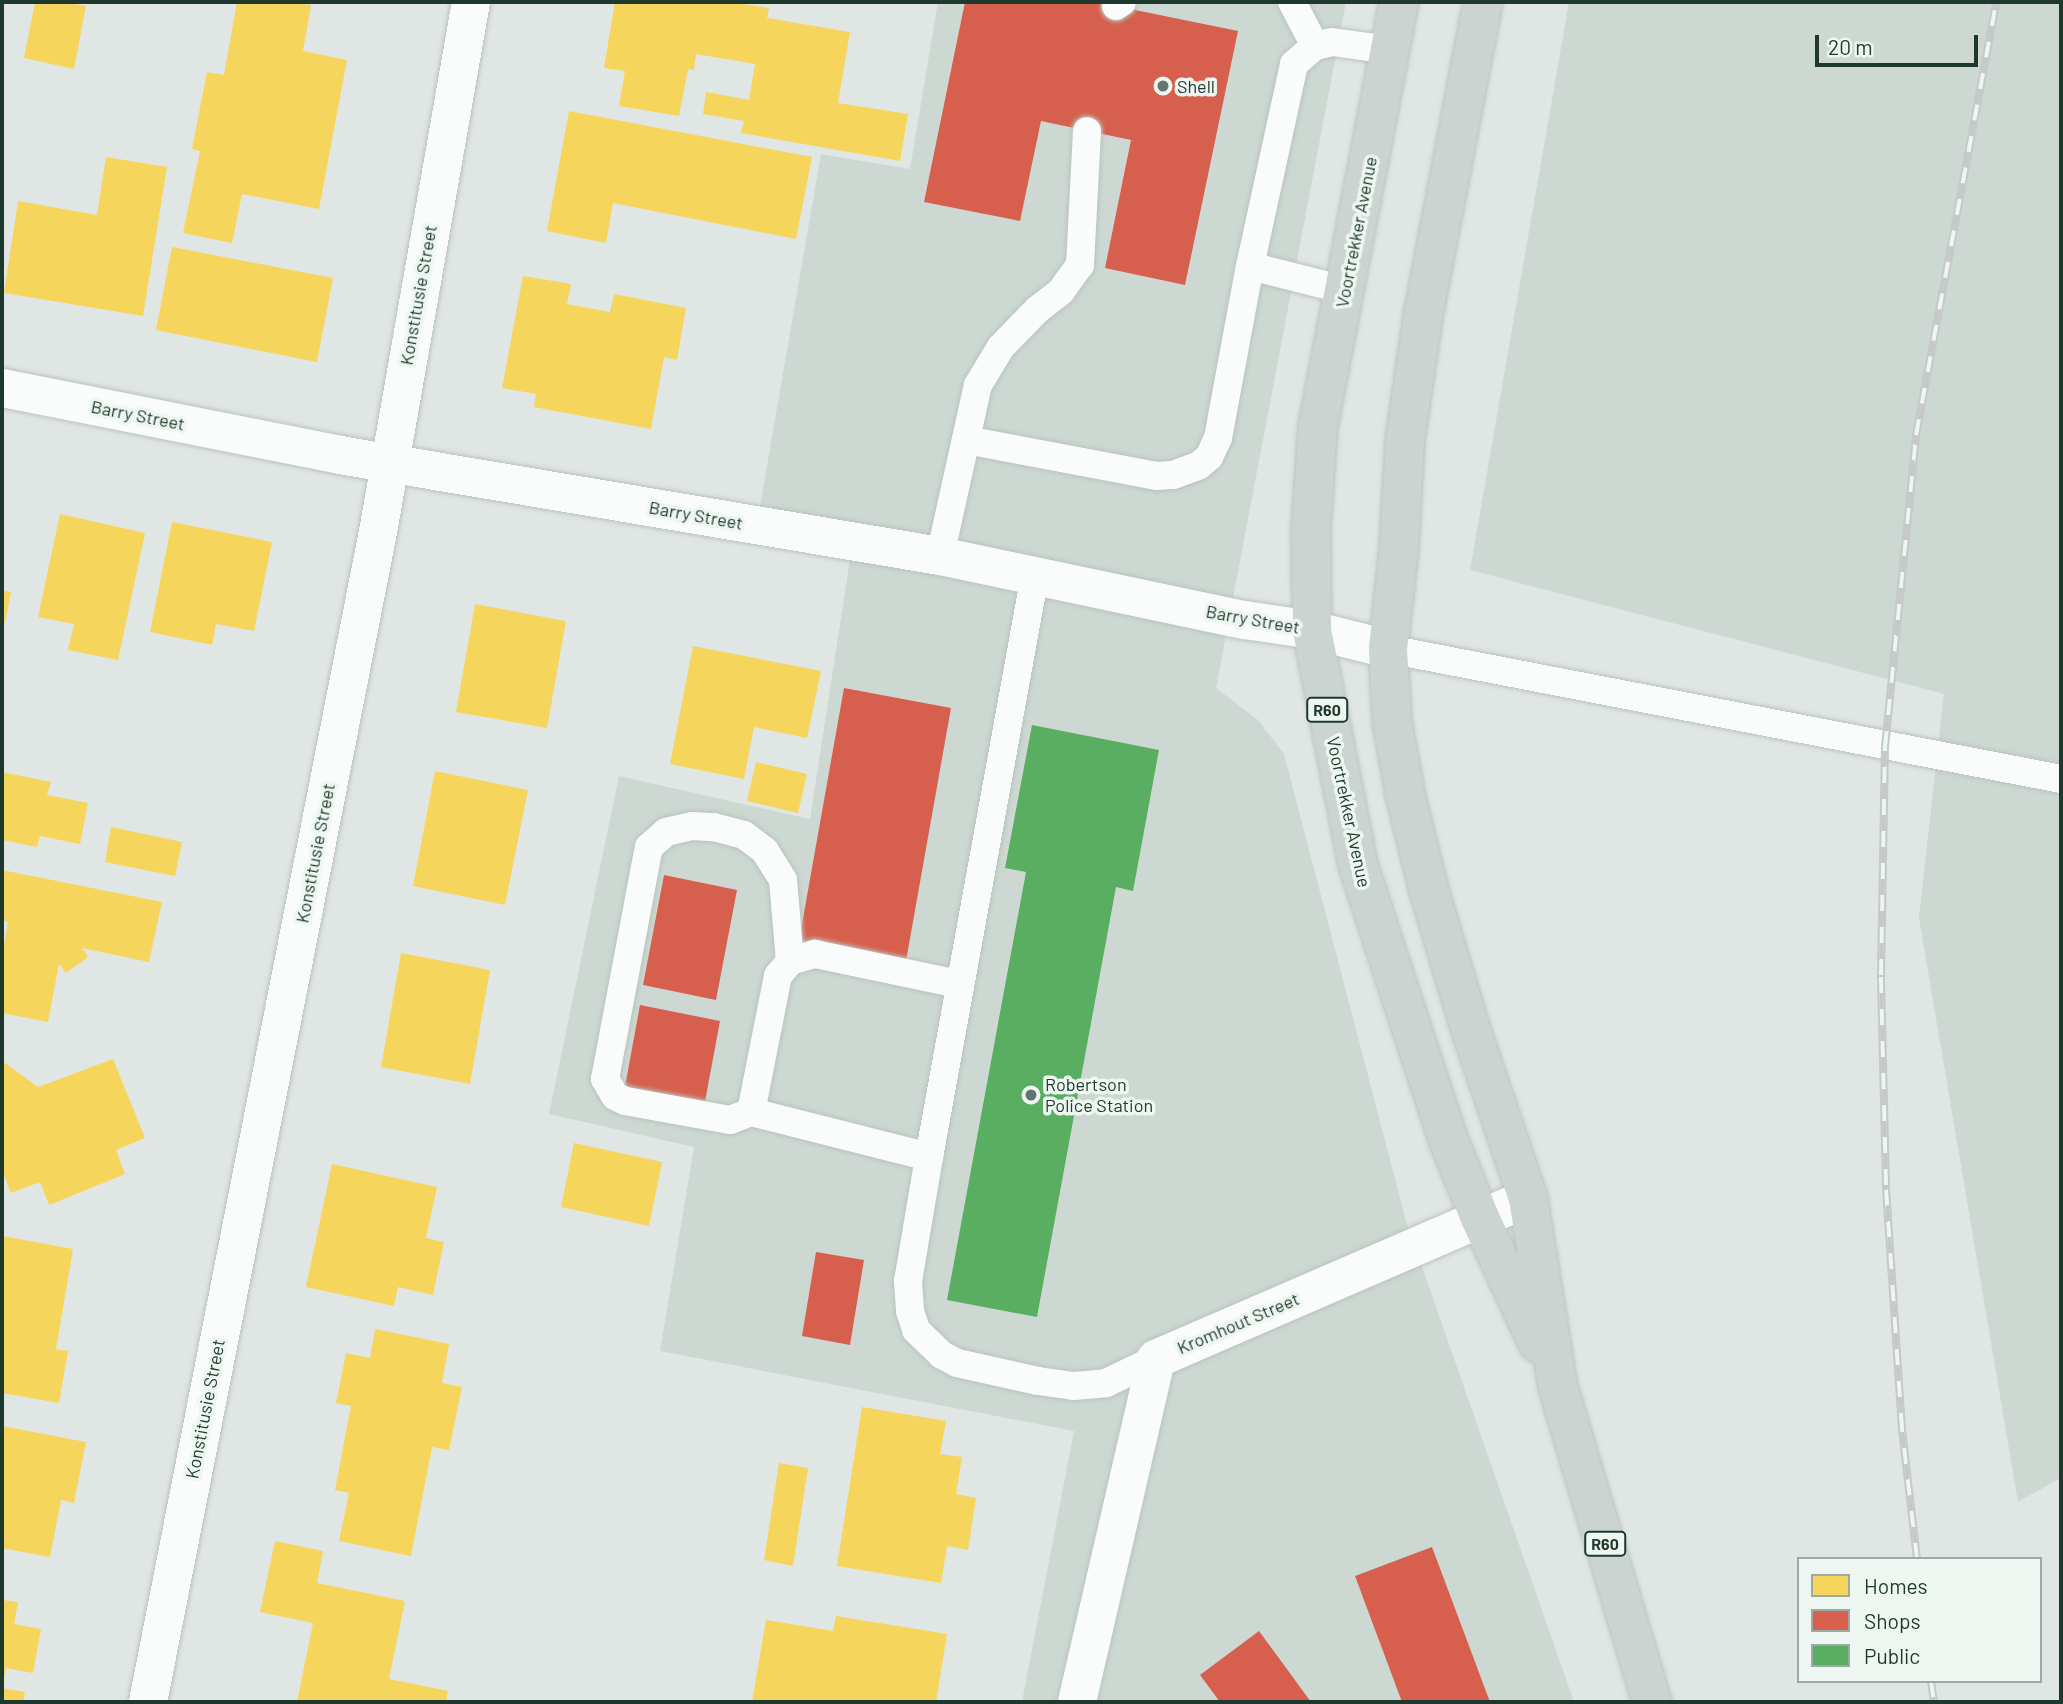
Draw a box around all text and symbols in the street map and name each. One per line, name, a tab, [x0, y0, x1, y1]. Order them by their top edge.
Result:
scale bar	[1818, 21, 1981, 65]
text: 20 m	[1828, 34, 1873, 59]
place label: Shell	[1177, 75, 1215, 97]
marker: Shell	[1155, 78, 1171, 94]
street label: Voortrekker Avenue	[1331, 155, 1381, 309]
street label: Konstitusie Street	[395, 223, 441, 367]
street label: Barry Street	[89, 395, 187, 435]
street label: Barry Street	[647, 496, 745, 534]
street label: Barry Street	[1204, 600, 1302, 638]
road number: R60	[1306, 698, 1348, 722]
street label: Voortrekker Avenue	[1322, 735, 1376, 889]
street label: Konstitusie Street	[291, 781, 339, 925]
place label: Robertson Police Station	[1045, 1074, 1153, 1116]
marker: Robertson Police Station	[1023, 1087, 1039, 1103]
street label: Kromhout Street	[1174, 1288, 1302, 1358]
street label: Konstitusie Street	[181, 1337, 229, 1481]
road number: R60	[1584, 1532, 1626, 1556]
legend	[1797, 1557, 2042, 1683]
text: Homes	[1864, 1573, 1928, 1598]
text: Shops	[1864, 1608, 1921, 1633]
text: Public	[1864, 1643, 1920, 1668]

